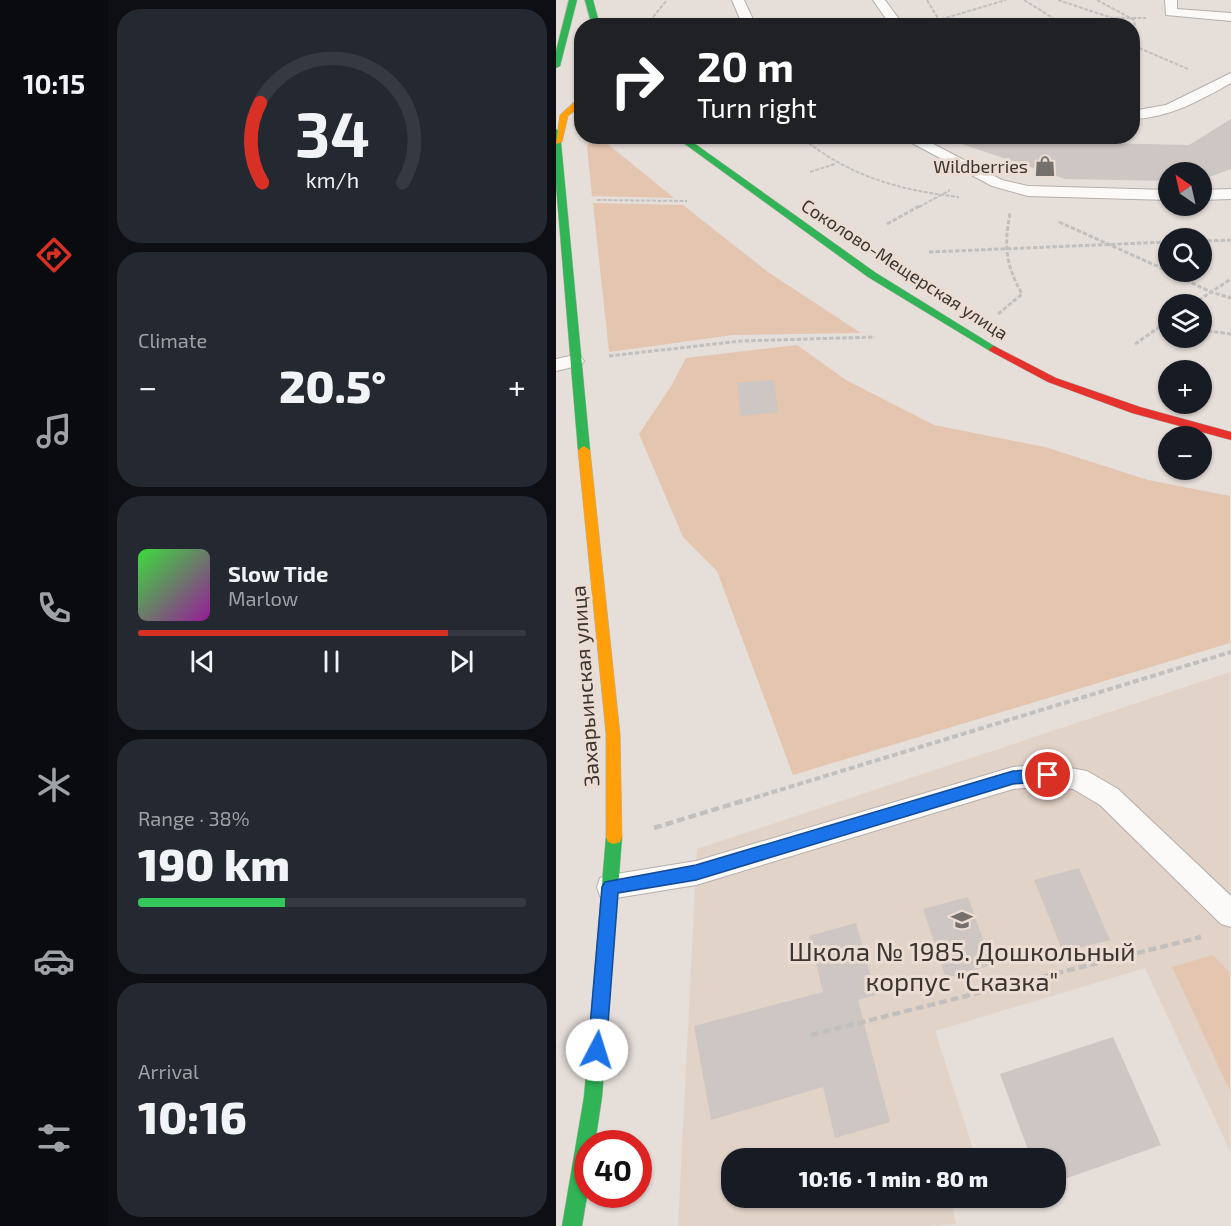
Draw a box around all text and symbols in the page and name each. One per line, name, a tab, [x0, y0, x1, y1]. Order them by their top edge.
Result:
text: 20 m	[697, 40, 794, 90]
icon: right	[598, 42, 676, 120]
text: 10:15	[23, 67, 85, 99]
text: Turn right	[697, 91, 817, 123]
text: 34	[294, 95, 370, 170]
shop icon: Wildberries	[1033, 154, 1057, 178]
place label: Wildberries	[933, 155, 1028, 177]
north arrow	[1158, 162, 1212, 216]
map controls	[1158, 162, 1212, 480]
text: km/h	[305, 168, 359, 193]
street label: Соколово-Мещерская улица	[798, 194, 1012, 344]
button: search	[1158, 228, 1212, 282]
icon: directions	[33, 234, 75, 276]
button: layers	[1158, 294, 1212, 348]
text: Climate	[138, 328, 207, 352]
text: 20.5°	[279, 358, 386, 412]
button: +	[1158, 360, 1212, 414]
text: −	[138, 366, 157, 406]
text: +	[508, 366, 526, 406]
icon: music	[33, 410, 75, 452]
button: −	[1158, 426, 1212, 480]
text: Slow Tide	[228, 560, 328, 586]
street label: Захарьинская улица	[565, 585, 604, 787]
text: Marlow	[228, 586, 298, 610]
icon: phone	[33, 587, 75, 629]
icon: previous	[186, 645, 219, 678]
icon: pause	[315, 645, 348, 678]
icon: next	[445, 645, 478, 678]
pin	[1022, 749, 1073, 800]
icon: arrive	[1031, 758, 1064, 791]
icon: climate	[33, 764, 75, 806]
text: Range · 38%	[138, 806, 250, 830]
text: 190 km	[138, 836, 290, 890]
school or university icon: Школа № 1985. Дошкольный корпус "Сказка"	[950, 908, 974, 932]
place label: Школа № 1985. Дошкольный корпус "Сказка"	[788, 935, 1136, 997]
icon: car	[33, 940, 75, 982]
position arrow	[565, 1018, 629, 1082]
text: Arrival	[138, 1059, 199, 1083]
text: 10:16	[138, 1089, 247, 1143]
icon: filters	[33, 1117, 75, 1159]
speed limit sign: 40	[574, 1130, 652, 1208]
text: 10:16 · 1 min · 80 m	[799, 1165, 988, 1191]

